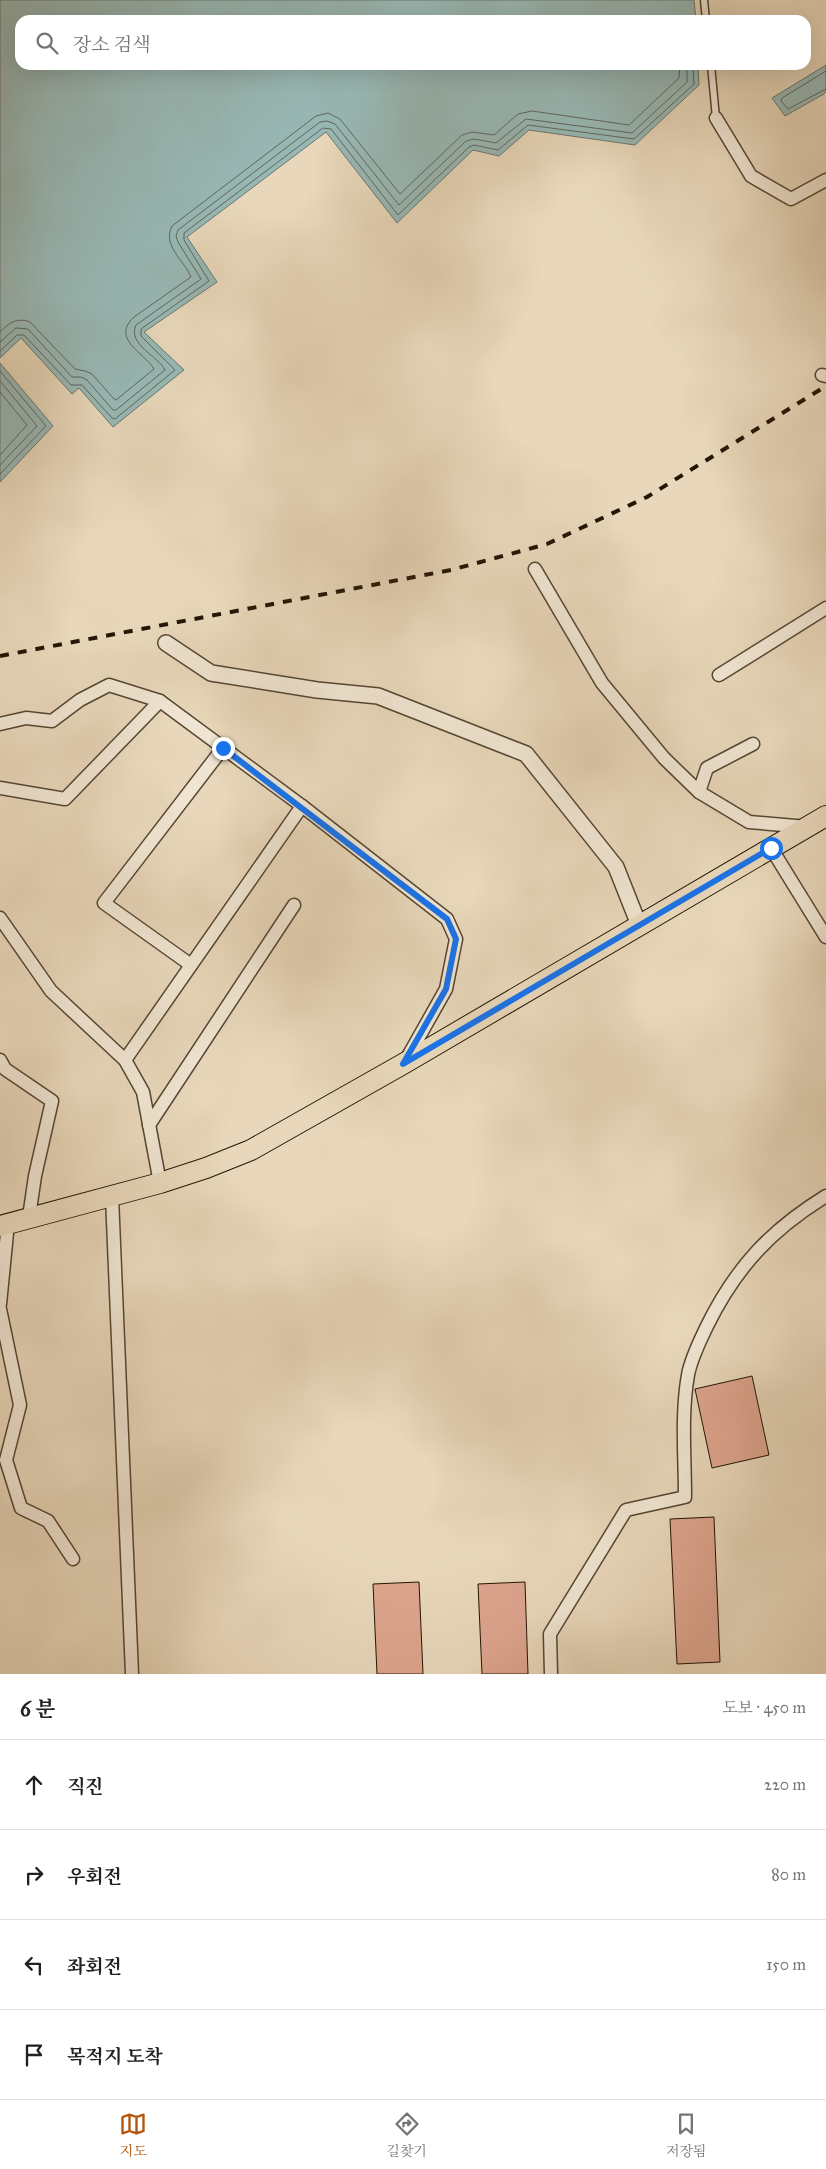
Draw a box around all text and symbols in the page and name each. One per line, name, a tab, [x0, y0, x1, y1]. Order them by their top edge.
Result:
search box	[15, 15, 811, 70]
icon: search	[33, 29, 61, 57]
text: 장소 검색	[73, 33, 151, 56]
route end	[212, 737, 235, 760]
route start	[760, 837, 783, 860]
text: 6 분	[20, 1696, 56, 1722]
text: 도보 · 450 m	[722, 1698, 806, 1717]
icon: ahead	[20, 1771, 48, 1799]
text: 직진	[67, 1775, 104, 1798]
text: 220 m	[764, 1775, 806, 1794]
icon: right	[20, 1861, 48, 1889]
text: 우회전	[67, 1865, 122, 1888]
text: 80 m	[771, 1865, 806, 1884]
icon: left	[20, 1951, 48, 1979]
text: 좌회전	[67, 1955, 122, 1978]
text: 150 m	[766, 1955, 806, 1974]
icon: arrive	[20, 2041, 48, 2069]
text: 목적지 도착	[67, 2045, 163, 2068]
tab: 지도	[119, 2110, 147, 2160]
tab: 길찾기	[386, 2110, 427, 2160]
tab: 저장됨	[666, 2110, 707, 2160]

